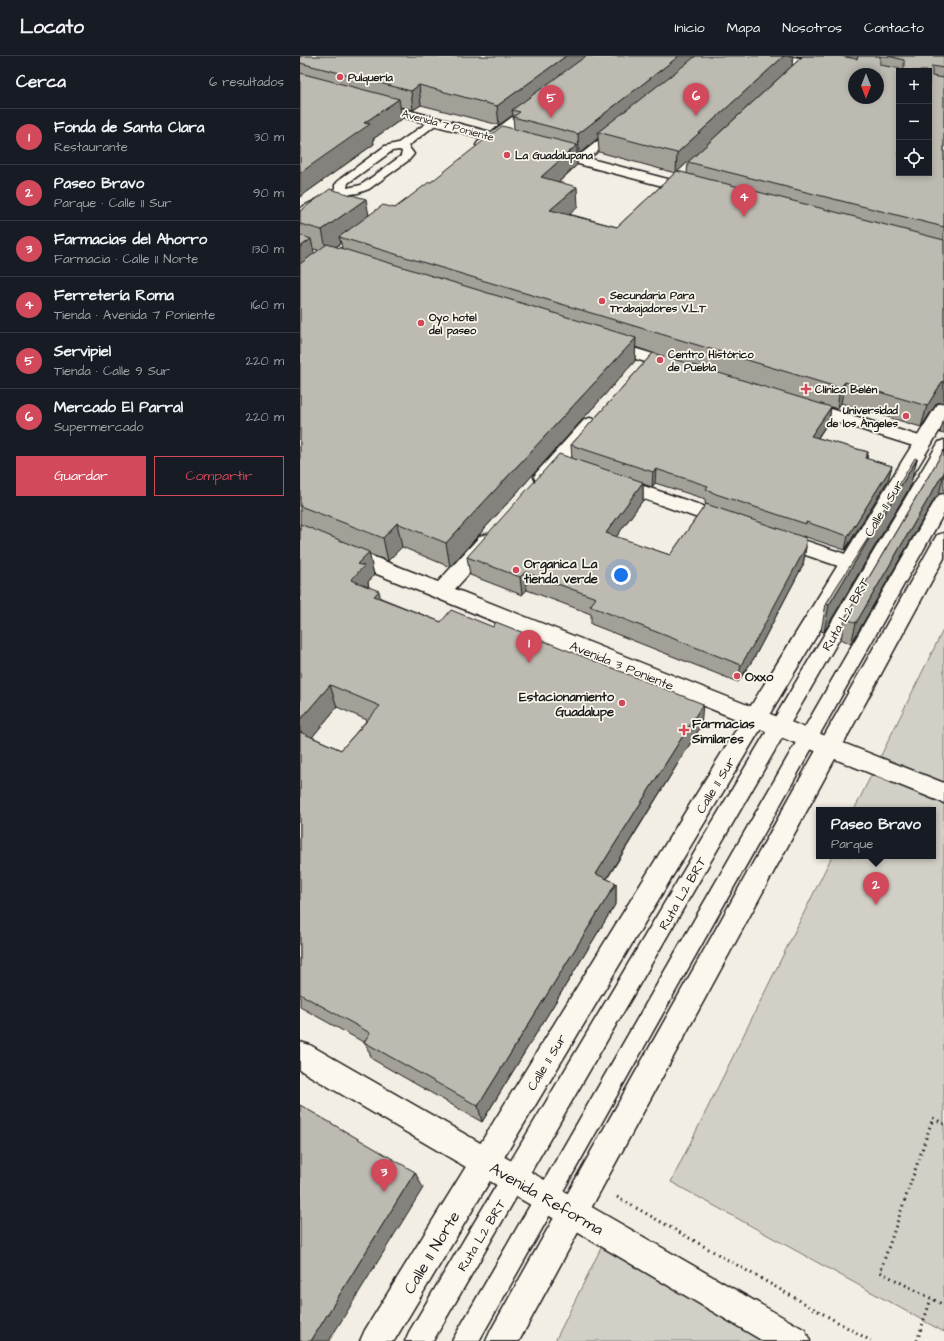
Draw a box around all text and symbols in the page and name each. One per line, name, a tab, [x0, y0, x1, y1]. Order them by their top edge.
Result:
text: Locato	[20, 14, 84, 41]
text: Inicio	[674, 18, 705, 38]
text: Mapa	[727, 18, 760, 38]
text: Nosotros	[782, 18, 842, 38]
text: Contacto	[864, 18, 924, 38]
north arrow	[848, 68, 884, 104]
map controls	[896, 68, 932, 176]
button: +	[896, 68, 932, 104]
text: Cerca	[16, 70, 66, 94]
place label: Pulquería	[348, 70, 393, 86]
marker: Pulquería	[335, 72, 345, 82]
text: 6 resultados	[209, 73, 284, 91]
pin: 6	[683, 83, 709, 116]
pin: 5	[538, 85, 564, 118]
button: −	[896, 104, 932, 140]
street label: Avenida 7 Poniente	[400, 106, 496, 145]
text: Fonda de Santa Clara	[54, 117, 204, 138]
text: 1	[28, 128, 30, 146]
text: 30 m	[254, 128, 284, 146]
text: Restaurante	[54, 138, 128, 156]
button: locate	[896, 140, 932, 176]
place label: La Guadalupana	[515, 148, 593, 164]
marker: La Guadalupana	[502, 150, 512, 160]
text: Paseo Bravo	[54, 173, 144, 194]
text: 2	[25, 184, 33, 202]
text: 90 m	[253, 184, 284, 202]
pin: 4	[731, 184, 757, 217]
text: Parque · Calle 11 Sur	[54, 194, 171, 212]
text: Farmacias del Ahorro	[54, 229, 207, 250]
text: 3	[26, 240, 32, 258]
text: 130 m	[252, 240, 284, 258]
text: Farmacia · Calle 11 Norte	[54, 250, 198, 268]
text: Ferretería Roma	[54, 285, 174, 306]
place label: Secundaria Para Trabajadores V.L.T	[609, 288, 707, 317]
text: 4	[25, 296, 33, 314]
text: 160 m	[251, 296, 284, 314]
marker: Secundaria Para Trabajadores V.L.T	[597, 296, 607, 306]
text: Tienda · Avenida 7 Poniente	[54, 306, 215, 324]
place label: Oyo hotel del paseo	[428, 310, 477, 339]
marker: Oyo hotel del paseo	[416, 318, 426, 328]
text: Servipiel	[54, 341, 111, 362]
place label: Centro Histórico de Puebla	[667, 347, 755, 375]
text: 5	[24, 352, 34, 370]
text: 220 m	[246, 352, 284, 370]
marker: Centro Histórico de Puebla	[655, 355, 665, 365]
text: Tienda · Calle 9 Sur	[54, 362, 170, 380]
place label: Clínica Belén	[815, 382, 878, 397]
marker: Clínica Belén	[800, 383, 812, 395]
text: Mercado El Parral	[54, 397, 183, 418]
place label: Universidad de los Ángeles	[826, 403, 898, 433]
text: 6	[25, 408, 33, 426]
text: 220 m	[246, 408, 284, 426]
marker: Universidad de los Ángeles	[901, 411, 911, 421]
text: Supermercado	[54, 418, 144, 436]
button: Guardar	[16, 456, 146, 496]
button: Compartir	[154, 456, 284, 496]
street label: Calle 11 Sur	[860, 477, 908, 540]
place label: Organica La tienda verde	[523, 555, 598, 588]
marker: Organica La tienda verde	[511, 565, 521, 575]
your location	[611, 565, 631, 585]
street label: Ruta L2 BRT	[818, 574, 874, 654]
pin: 1	[516, 630, 542, 663]
street label: Avenida 3 Poniente	[567, 637, 676, 695]
place label: Oxxo	[745, 668, 774, 686]
marker: Oxxo	[732, 671, 742, 681]
place label: Estacionamiento Guadalupe	[519, 688, 615, 722]
marker: Estacionamiento Guadalupe	[617, 698, 627, 708]
place label: Farmacias Similares	[691, 715, 755, 748]
marker: Farmacias Similares	[679, 725, 689, 735]
street label: Calle 11 Sur	[692, 754, 740, 817]
popup	[816, 807, 936, 859]
text: Paseo Bravo	[831, 814, 921, 835]
text: Parque	[831, 835, 873, 853]
street label: Ruta L2 BRT	[655, 853, 711, 933]
pin: 2	[863, 872, 889, 905]
street label: Calle 11 Sur	[523, 1031, 571, 1094]
street label: Avenida Reforma	[485, 1157, 608, 1240]
pin: 3	[371, 1159, 397, 1192]
street label: Ruta L2 BRT	[453, 1195, 511, 1275]
street label: Calle 11 Norte	[398, 1207, 465, 1298]

